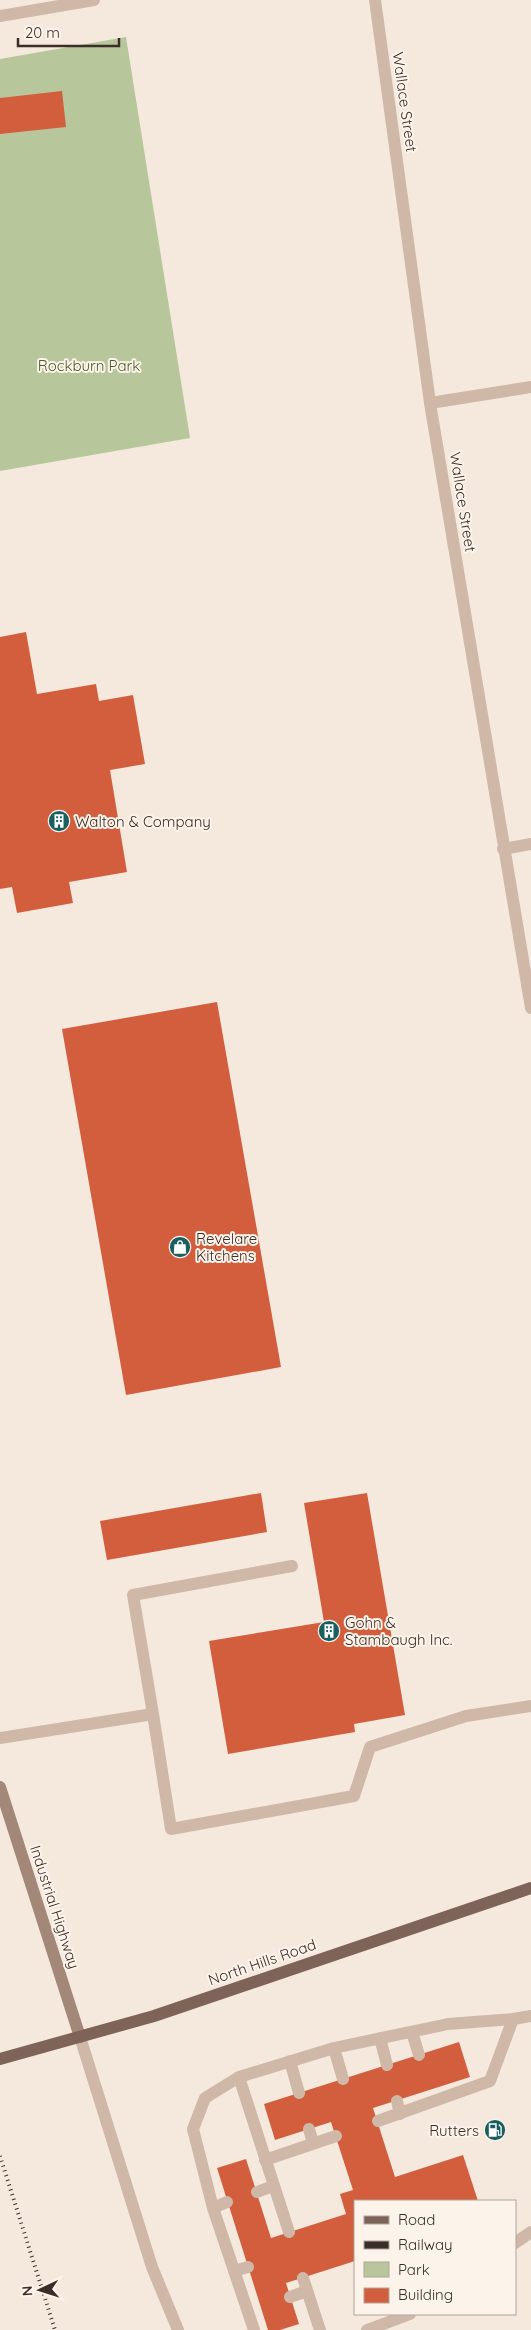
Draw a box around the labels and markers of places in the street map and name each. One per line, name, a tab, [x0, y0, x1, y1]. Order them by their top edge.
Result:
building icon: Walton & Company	[47, 809, 71, 833]
place label: Walton & Company	[75, 812, 211, 831]
place label: Revelare Kitchens	[196, 1229, 257, 1265]
shop icon: Revelare Kitchens	[168, 1235, 192, 1259]
place label: Gohn & Stambaugh Inc.	[345, 1613, 453, 1649]
building icon: Gohn & Stambaugh Inc.	[317, 1619, 341, 1643]
fuel station icon: Rutters	[483, 2118, 507, 2142]
place label: Rutters	[429, 2121, 479, 2140]

